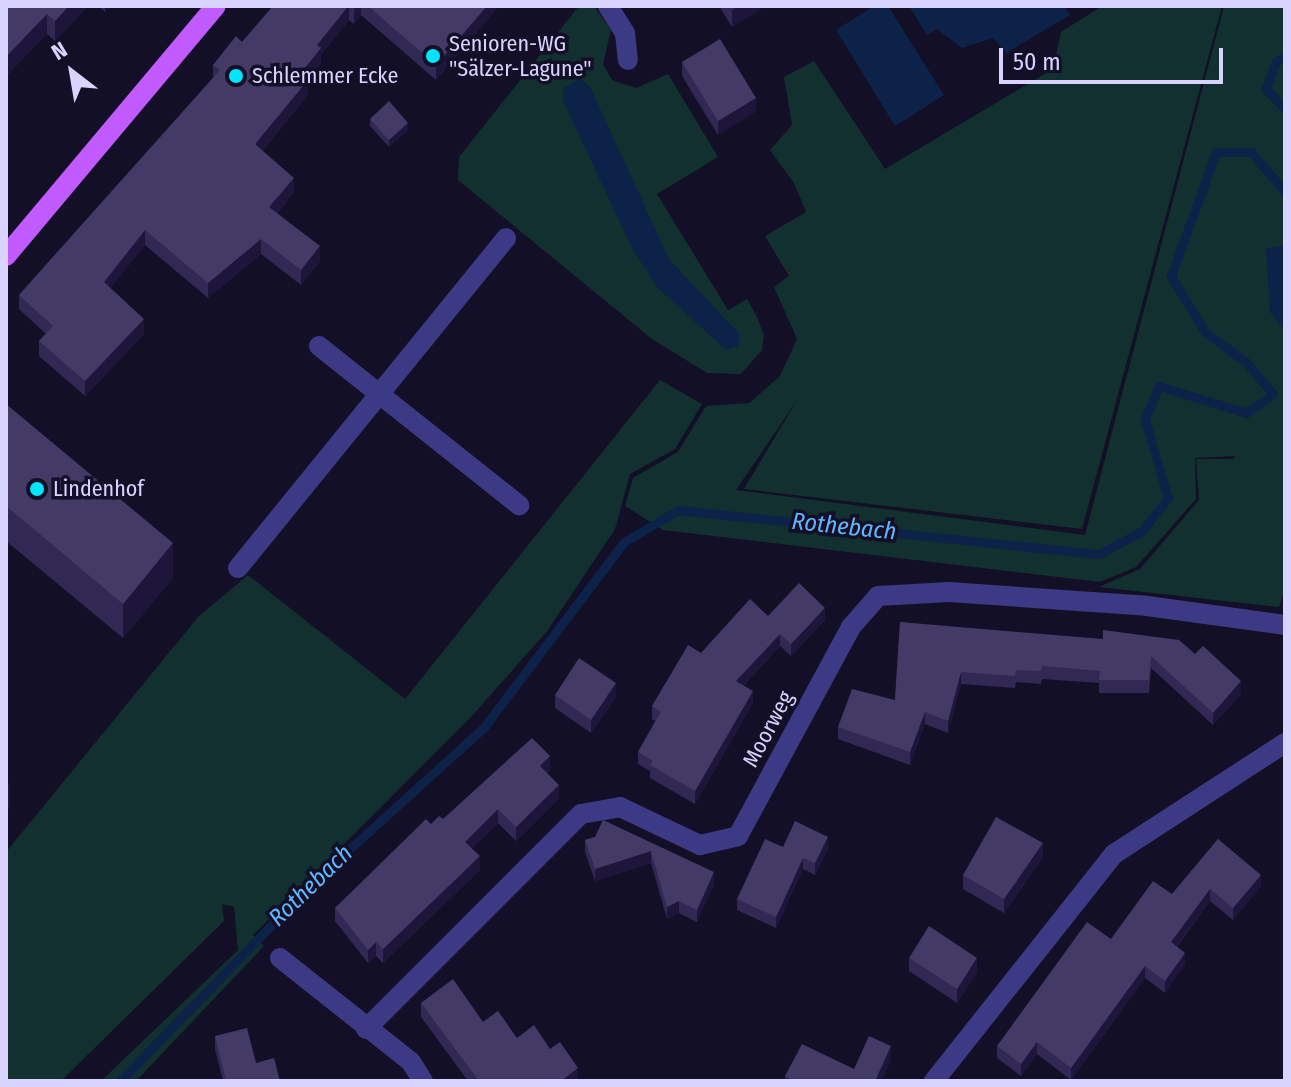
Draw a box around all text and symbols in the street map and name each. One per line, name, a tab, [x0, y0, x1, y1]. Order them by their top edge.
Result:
place label: Senioren-WG "Sälzer-Lagune"	[449, 30, 592, 82]
north arrow	[32, 32, 112, 112]
scale bar	[1003, 32, 1227, 82]
text: N	[47, 36, 72, 66]
marker: Senioren-WG "Sälzer-Lagune"	[424, 47, 442, 65]
text: 50 m	[1013, 48, 1061, 76]
place label: Schlemmer Ecke	[252, 63, 398, 89]
marker: Schlemmer Ecke	[227, 67, 245, 85]
place label: Lindenhof	[53, 476, 144, 502]
marker: Lindenhof	[28, 480, 46, 498]
water label: Rothebach	[790, 507, 898, 547]
street label: Moorweg	[737, 687, 799, 771]
water label: Rothebach	[263, 839, 359, 933]

